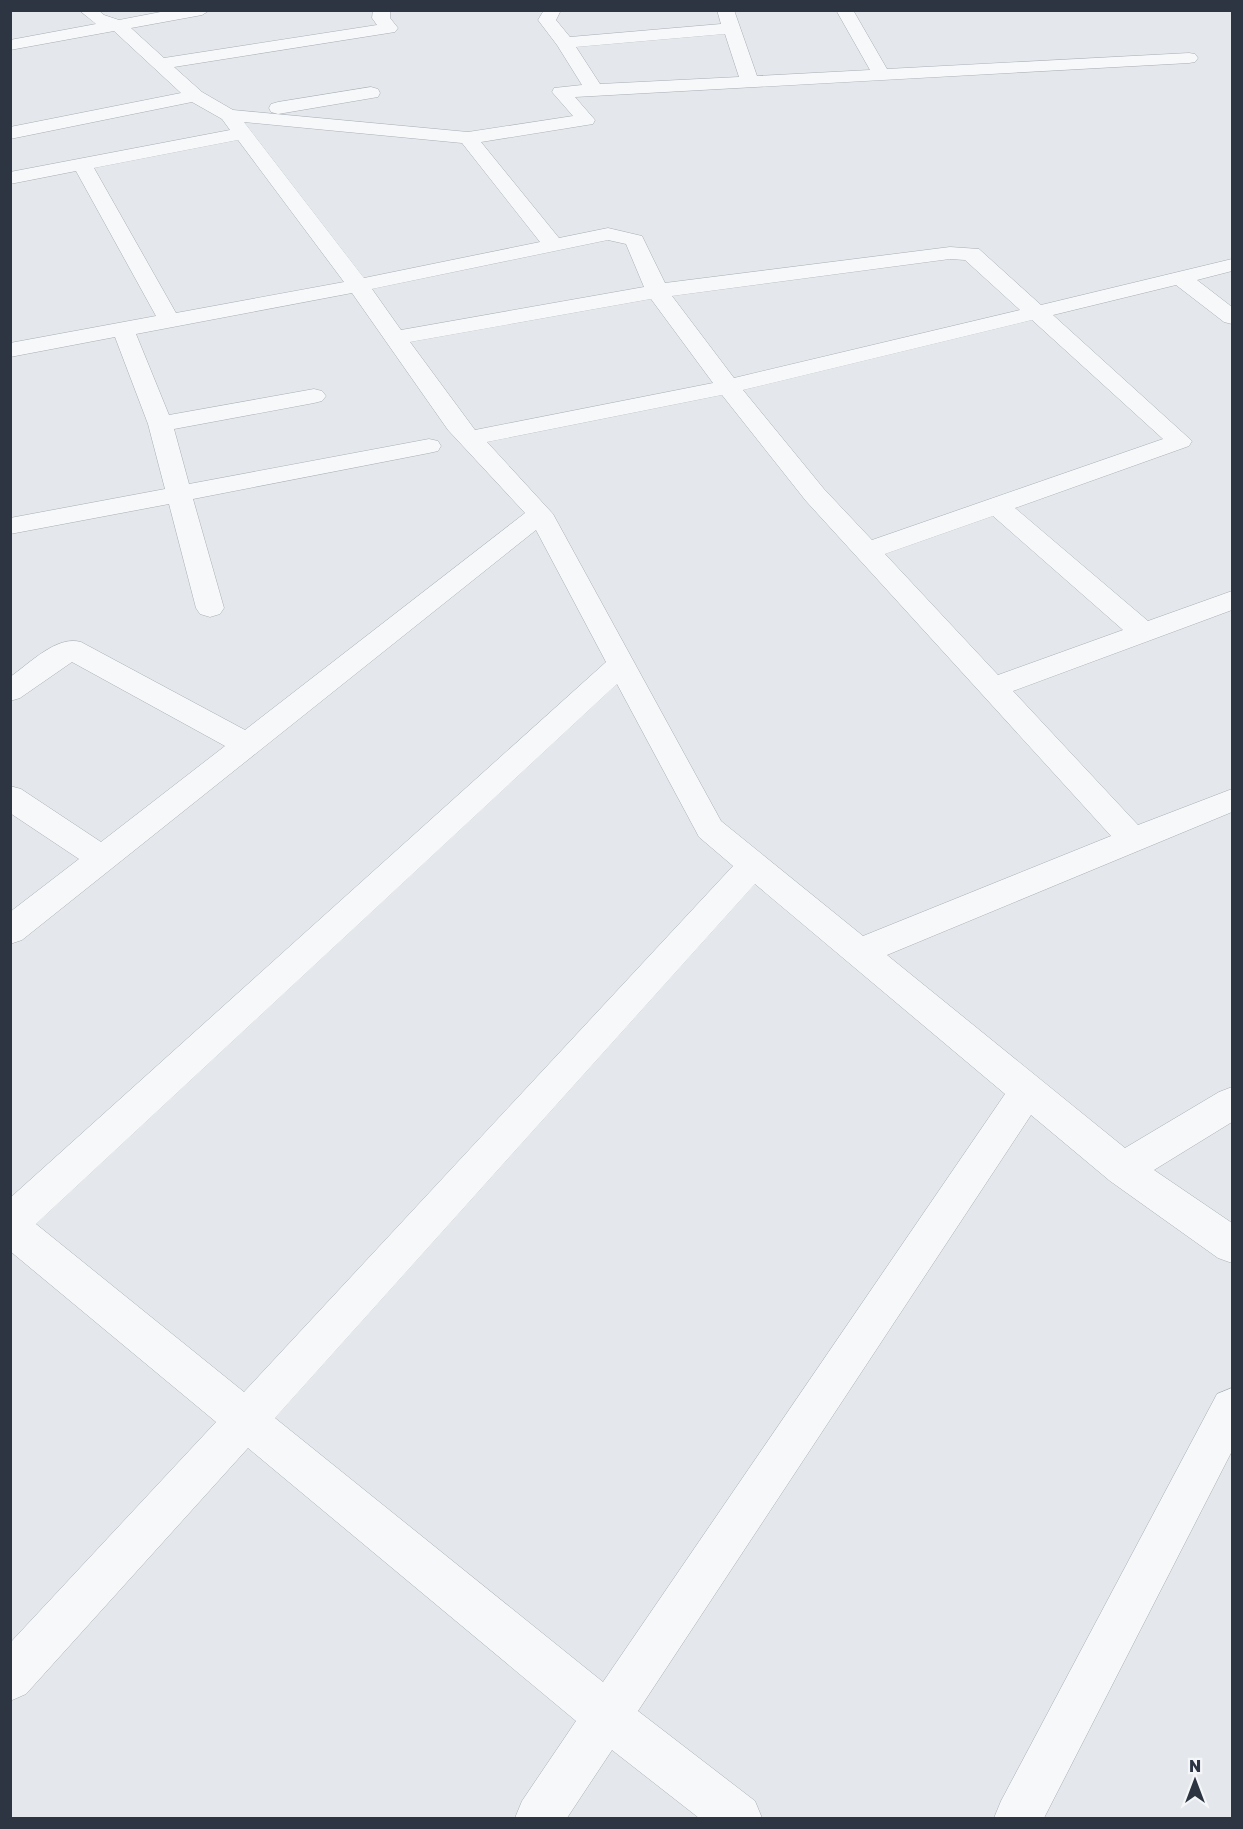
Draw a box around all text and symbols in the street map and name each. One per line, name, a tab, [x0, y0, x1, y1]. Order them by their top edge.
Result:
north arrow	[1165, 1751, 1225, 1811]
text: N	[1189, 1756, 1201, 1776]

